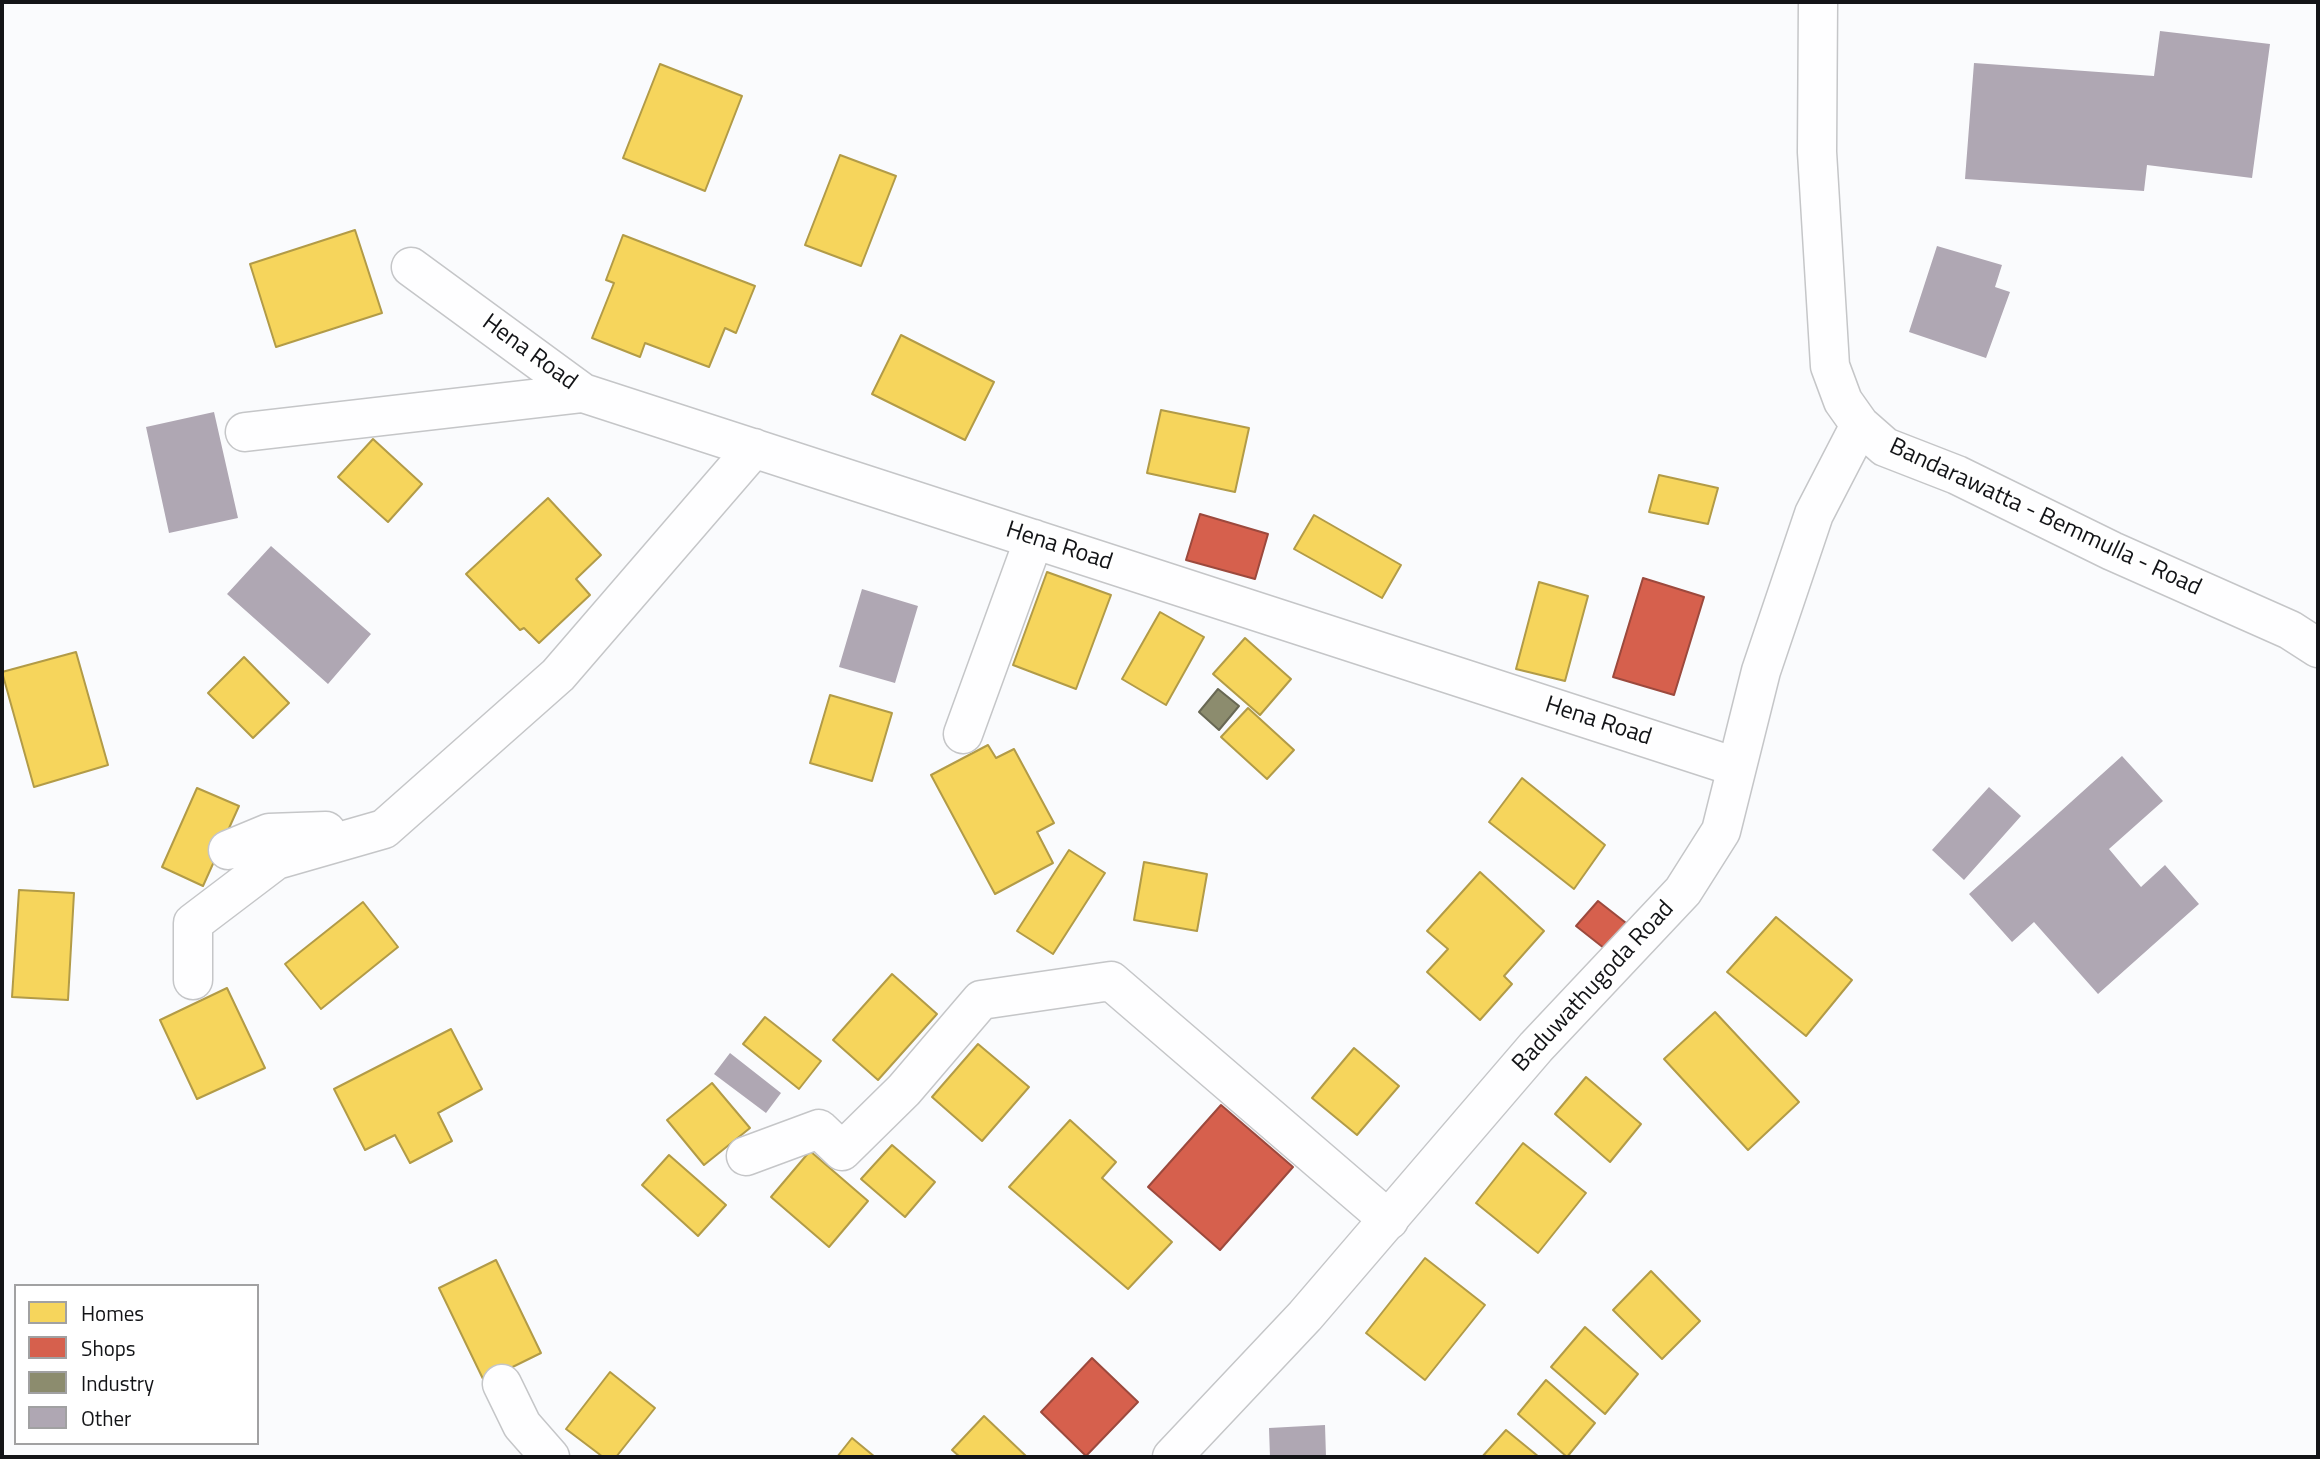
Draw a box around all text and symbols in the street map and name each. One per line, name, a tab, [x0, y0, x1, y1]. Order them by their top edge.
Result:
street label: Hena Road	[476, 309, 582, 397]
street label: Bandarawatta - Bemmulla - Road	[1884, 433, 2206, 603]
street label: Hena Road	[1002, 516, 1116, 578]
street label: Hena Road	[1541, 691, 1655, 753]
street label: Baduwathugoda Road	[1507, 895, 1681, 1079]
legend	[14, 1284, 259, 1445]
text: Homes	[81, 1297, 144, 1329]
text: Shops	[81, 1332, 136, 1364]
text: Industry	[81, 1367, 154, 1399]
text: Other	[81, 1402, 131, 1434]

